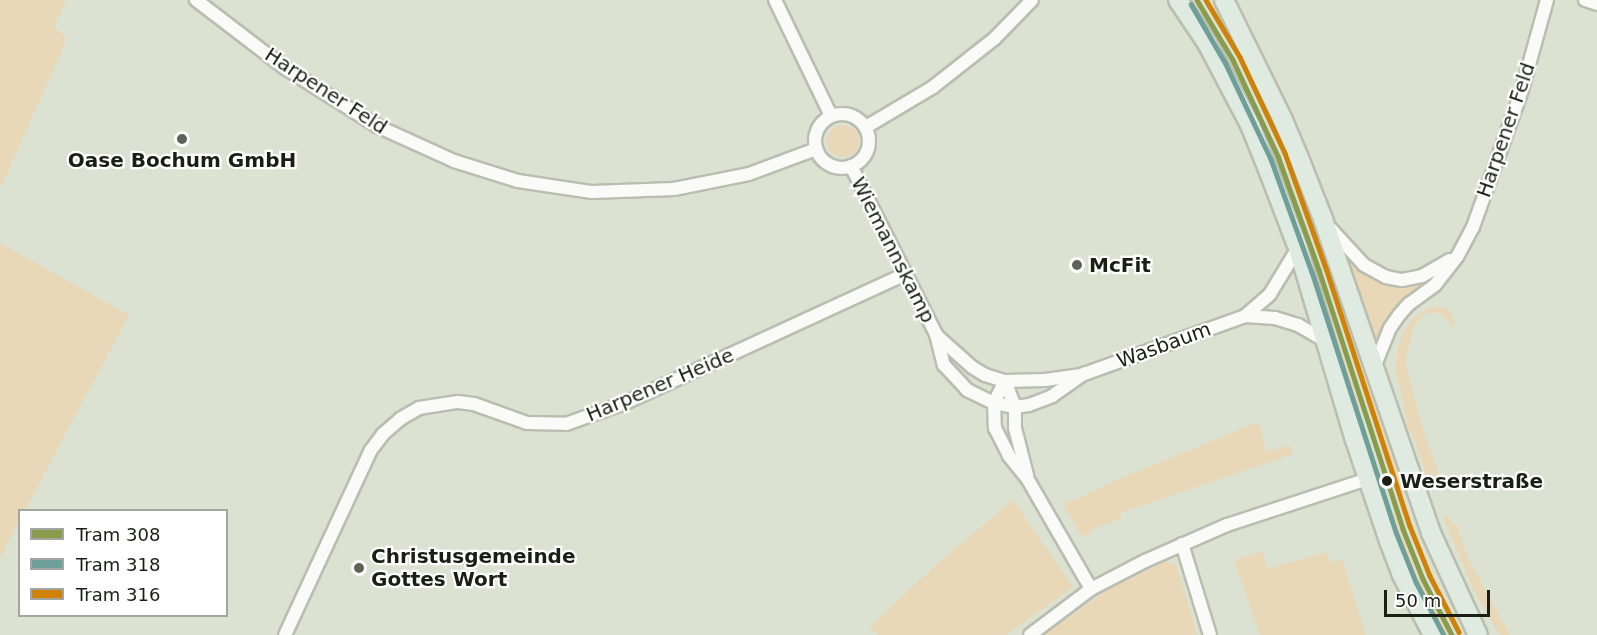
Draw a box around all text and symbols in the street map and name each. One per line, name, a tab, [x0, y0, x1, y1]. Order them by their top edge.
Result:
street label: Harpener Feld	[260, 43, 392, 139]
street label: Harpener Feld	[1472, 59, 1540, 201]
marker: Oase Bochum GmbH	[175, 132, 189, 146]
place label: Oase Bochum GmbH	[68, 148, 296, 172]
street label: Wiemannskamp	[846, 173, 940, 327]
place label: McFit	[1089, 253, 1151, 277]
marker: McFit	[1070, 258, 1084, 272]
street label: Wasbaum	[1114, 317, 1214, 373]
street label: Harpener Heide	[583, 343, 737, 427]
place label: Weserstraße	[1400, 469, 1543, 493]
marker: Weserstraße	[1378, 472, 1396, 490]
legend	[18, 509, 228, 617]
text: Tram 308	[76, 524, 160, 545]
place label: Christusgemeinde Gottes Wort	[371, 544, 576, 591]
text: Tram 318	[76, 554, 160, 575]
marker: Christusgemeinde Gottes Wort	[352, 561, 366, 575]
scale bar	[1387, 578, 1494, 616]
text: Tram 316	[76, 584, 160, 605]
text: 50 m	[1395, 590, 1441, 611]

